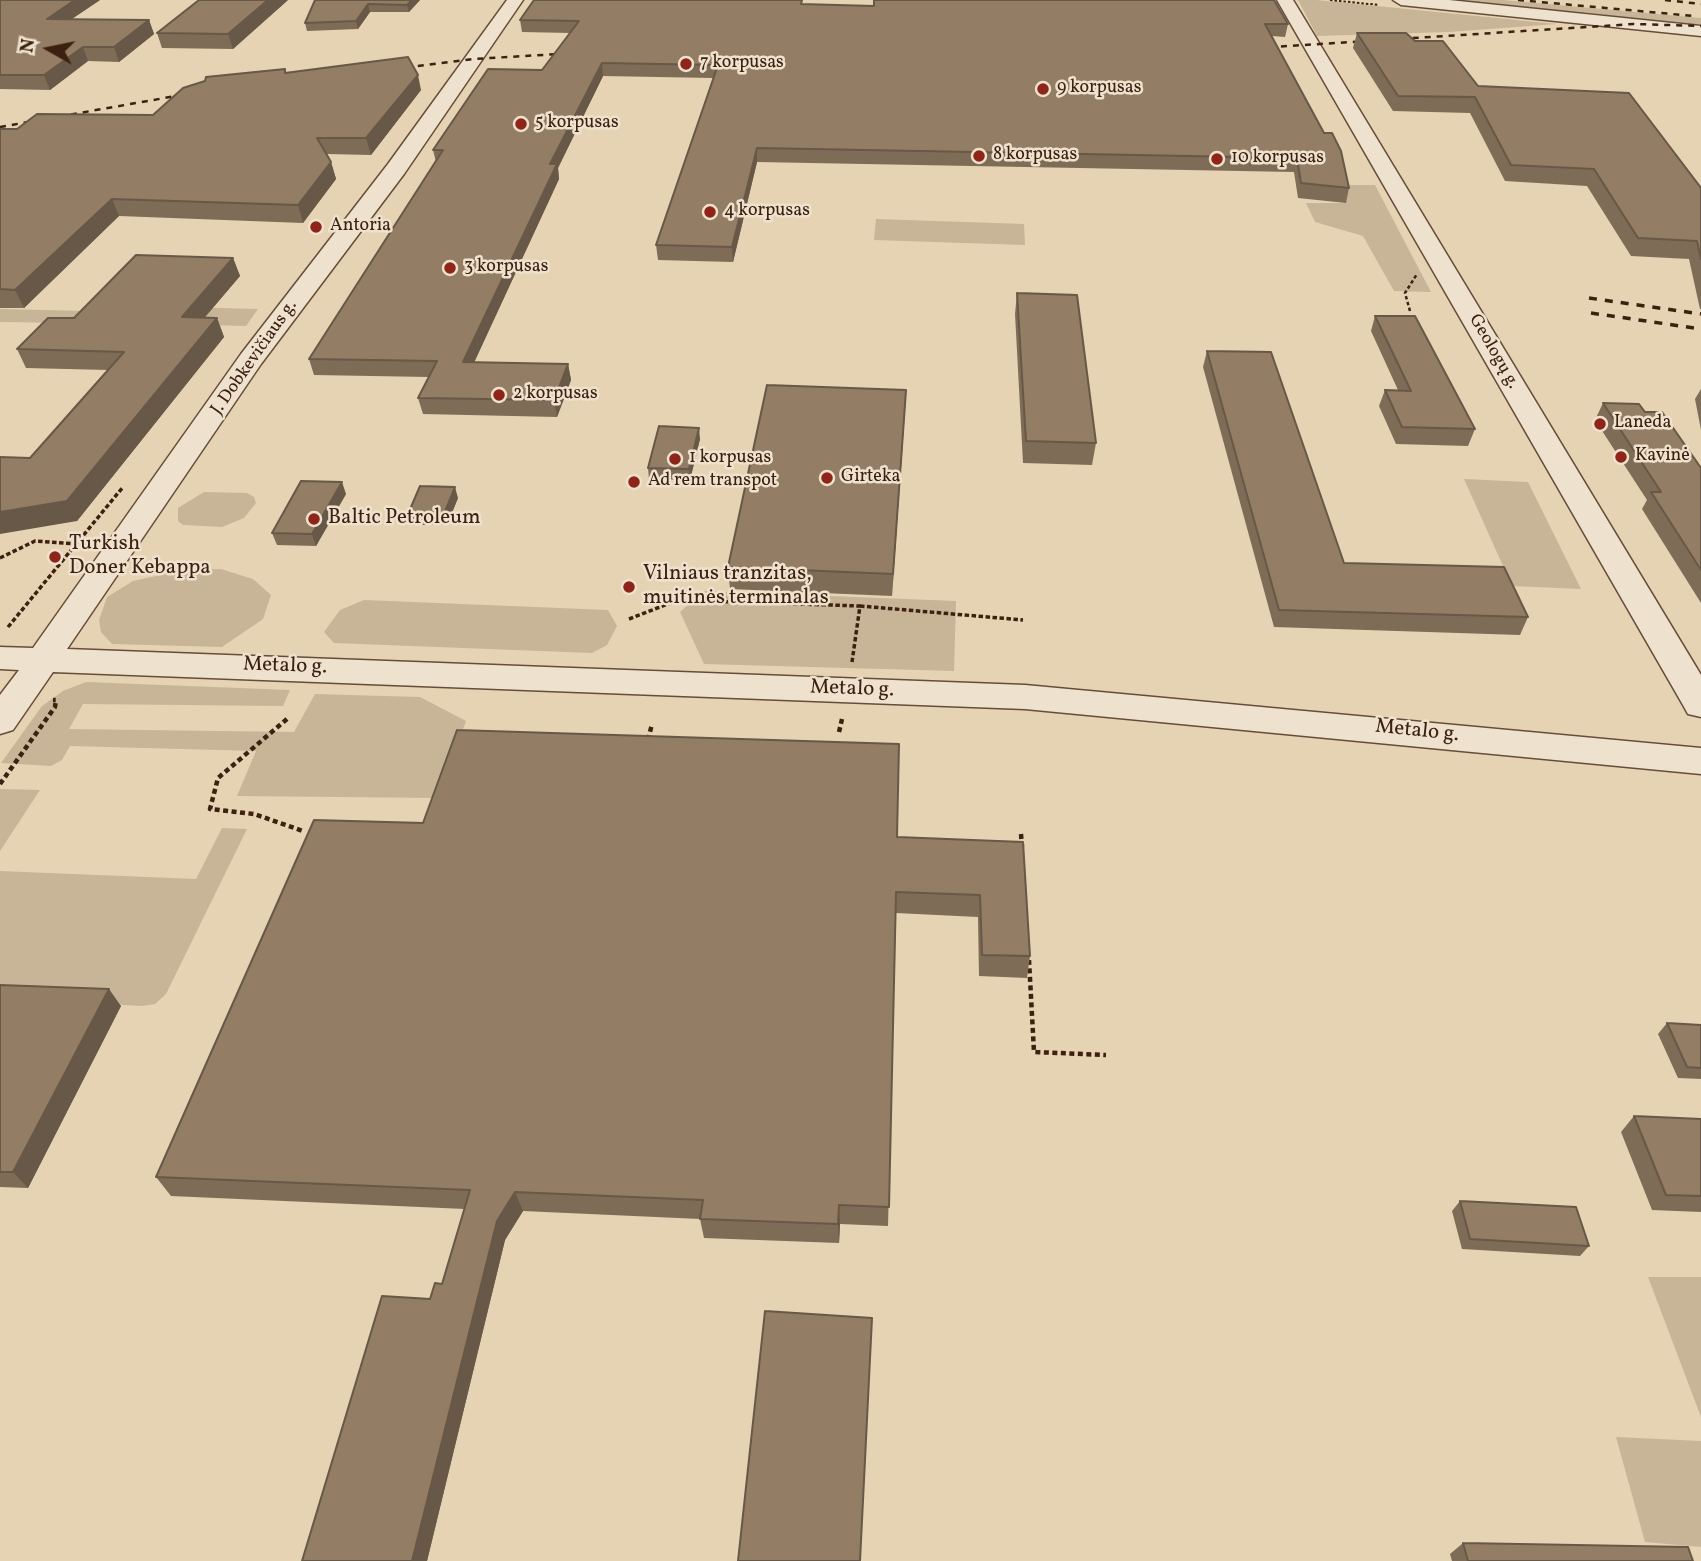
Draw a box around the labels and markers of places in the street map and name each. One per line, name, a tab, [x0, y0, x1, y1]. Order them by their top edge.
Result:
place label: 7 korpusas	[700, 53, 784, 75]
marker: 7 korpusas	[678, 56, 694, 72]
place label: 9 korpusas	[1057, 78, 1141, 100]
marker: 9 korpusas	[1035, 81, 1051, 97]
place label: 5 korpusas	[535, 113, 619, 135]
marker: 5 korpusas	[513, 116, 529, 132]
place label: 8 korpusas	[993, 145, 1077, 167]
marker: 8 korpusas	[971, 148, 987, 164]
place label: 10 korpusas	[1231, 148, 1324, 170]
marker: 10 korpusas	[1209, 151, 1225, 167]
place label: 4 korpusas	[724, 201, 810, 223]
marker: 4 korpusas	[702, 204, 718, 220]
place label: Antoria	[330, 216, 391, 238]
marker: Antoria	[308, 219, 324, 235]
place label: 3 korpusas	[464, 257, 548, 279]
marker: 3 korpusas	[442, 260, 458, 276]
place label: 2 korpusas	[513, 384, 598, 406]
marker: 2 korpusas	[491, 387, 507, 403]
place label: Laneda	[1614, 413, 1671, 435]
marker: Laneda	[1592, 416, 1608, 432]
place label: Kavinė	[1635, 446, 1690, 468]
place label: 1 korpusas	[689, 448, 771, 470]
marker: Kavinė	[1613, 449, 1629, 465]
marker: 1 korpusas	[667, 451, 683, 467]
place label: Girteka	[841, 467, 901, 489]
marker: Girteka	[819, 470, 835, 486]
place label: Ad rem transpot	[648, 471, 777, 493]
marker: Ad rem transpot	[626, 474, 642, 490]
place label: Baltic Petroleum	[328, 506, 481, 532]
marker: Baltic Petroleum	[306, 511, 322, 527]
place label: Turkish Doner Kebappa	[69, 532, 211, 582]
marker: Turkish Doner Kebappa	[47, 549, 63, 565]
place label: Vilniaus tranzitas, muitinės terminalas	[643, 562, 829, 612]
marker: Vilniaus tranzitas, muitinės terminalas	[621, 579, 637, 595]

